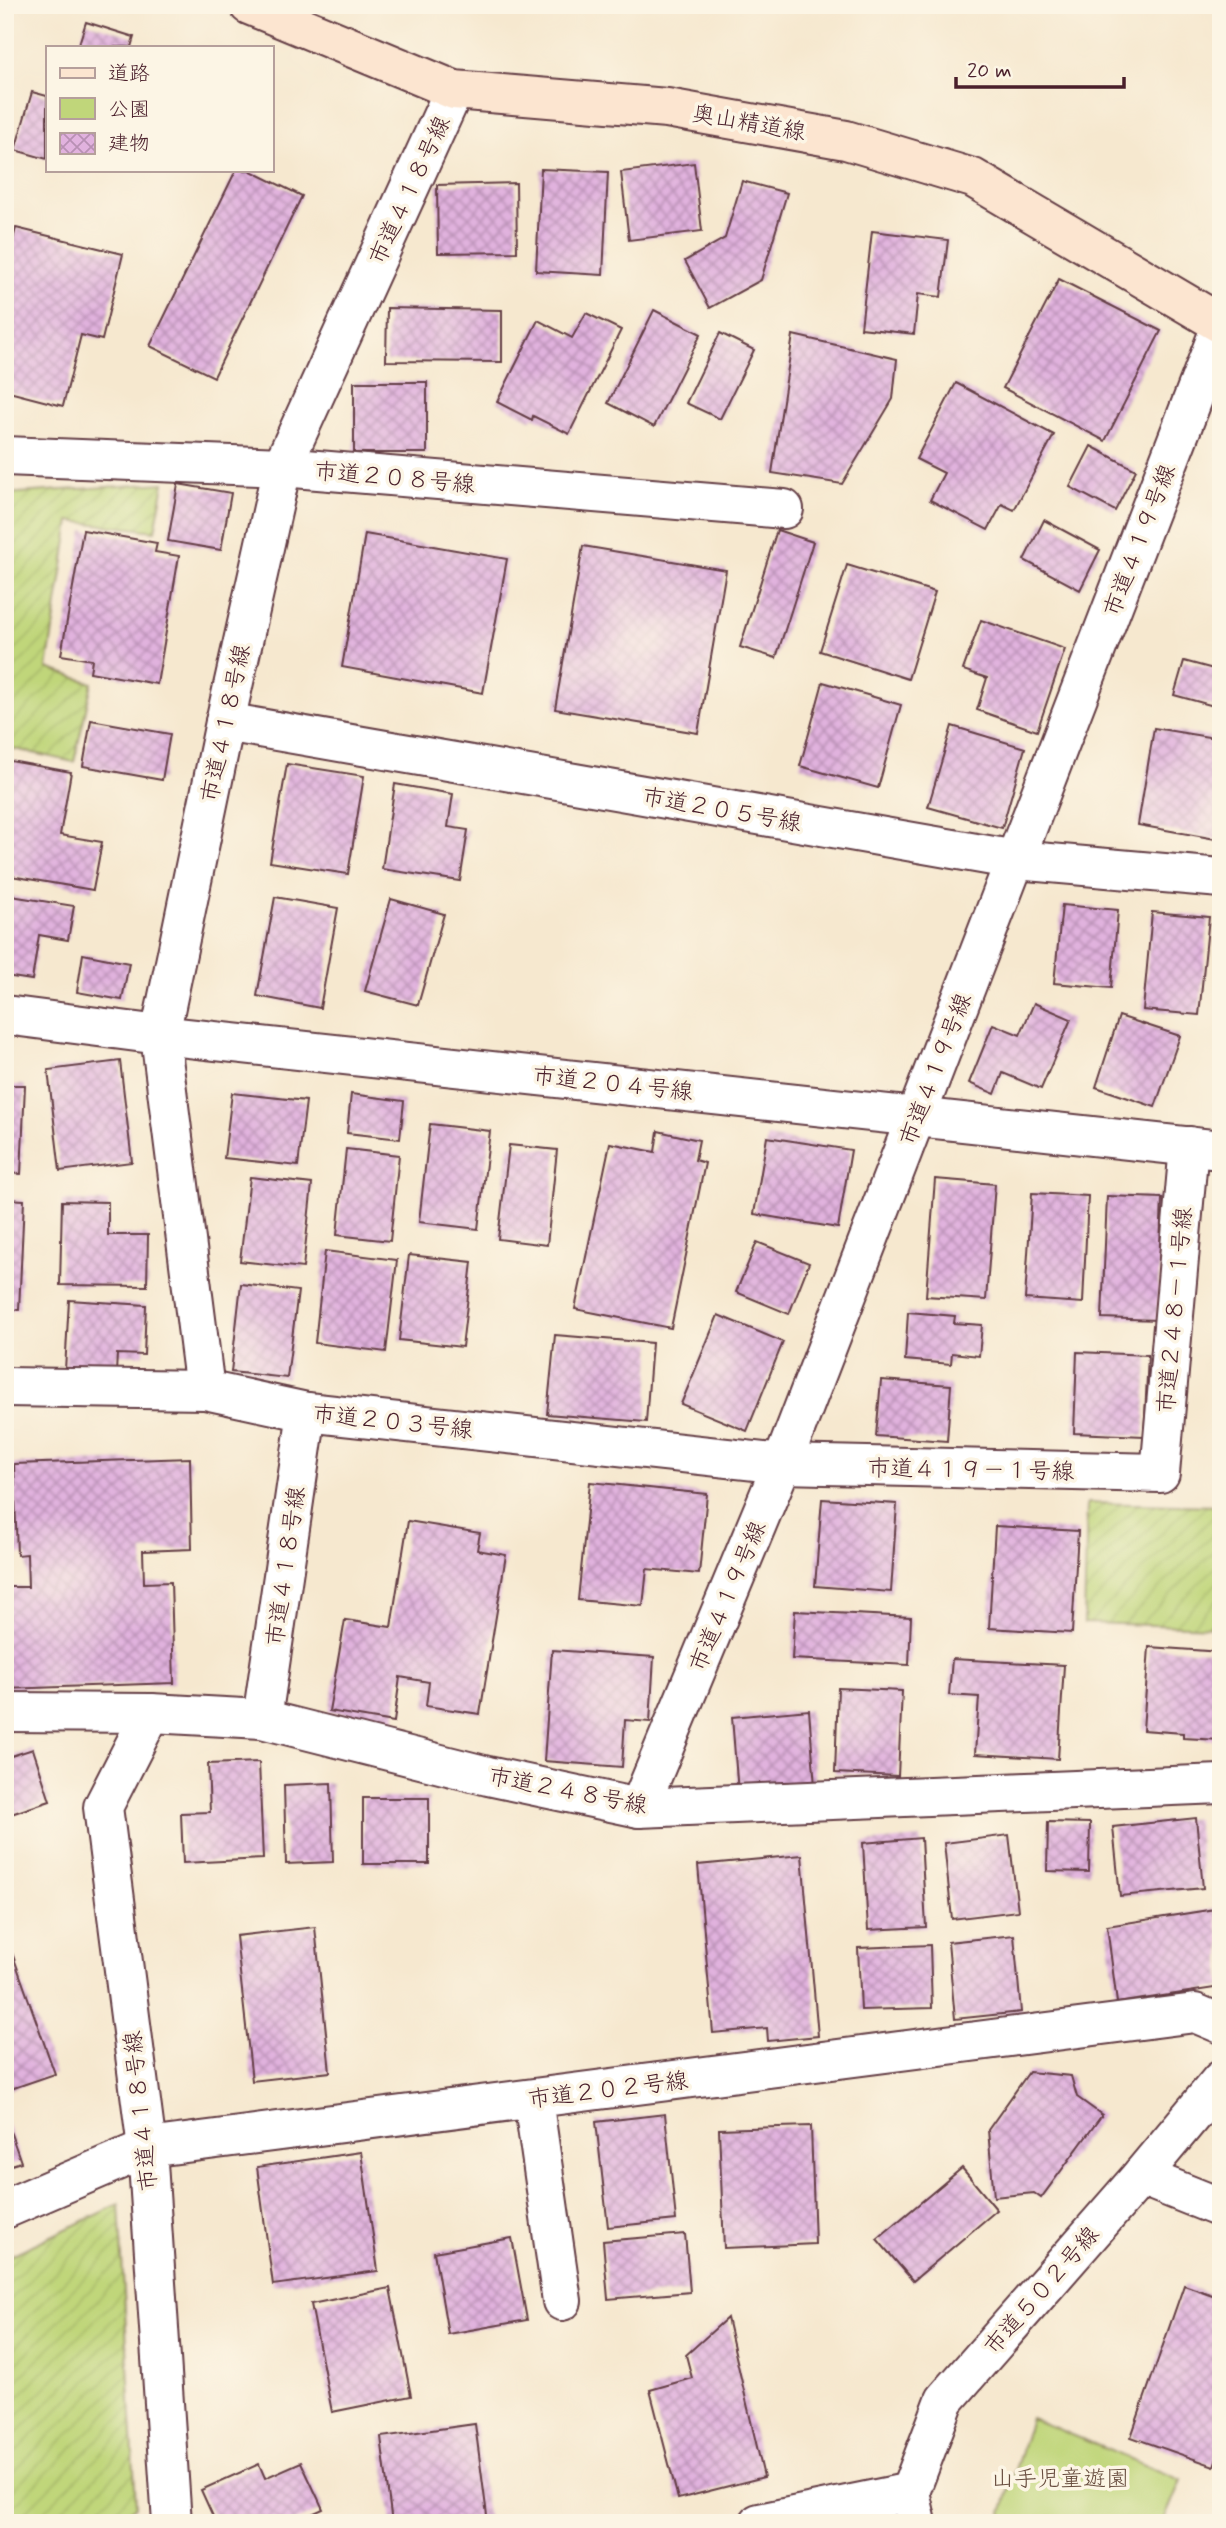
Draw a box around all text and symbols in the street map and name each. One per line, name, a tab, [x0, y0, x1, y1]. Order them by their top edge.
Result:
legend	[46, 46, 273, 172]
scale bar	[956, 46, 1124, 90]
text: 20 m	[967, 57, 1012, 85]
text: 道路	[108, 60, 150, 88]
text: 公園	[108, 96, 150, 124]
street label: 奥山精道線	[689, 99, 808, 149]
street label: 市道４１８号線	[363, 112, 458, 270]
text: 建物	[108, 130, 150, 158]
street label: 市道２０８号線	[313, 457, 476, 501]
street label: 市道４１９号線	[1098, 460, 1184, 621]
street label: 市道４１８号線	[196, 642, 258, 805]
street label: 市道２０５号線	[640, 782, 804, 840]
street label: 市道４１９号線	[894, 989, 980, 1150]
street label: 市道２０４号線	[531, 1062, 694, 1108]
street label: 市道２４８－１号線	[1152, 1206, 1200, 1415]
street label: 市道２０３号線	[311, 1400, 474, 1446]
street label: 市道４１９－１号線	[867, 1454, 1075, 1488]
street label: 市道４１８号線	[261, 1484, 313, 1648]
street label: 市道４１９号線	[684, 1517, 774, 1677]
street label: 市道２４８号線	[486, 1762, 650, 1822]
street label: 市道４１８号線	[119, 2029, 165, 2192]
street label: 市道２０２号線	[527, 2066, 690, 2116]
street label: 市道５０２号線	[978, 2221, 1107, 2362]
park label: 山手児童遊園	[991, 2465, 1129, 2495]

